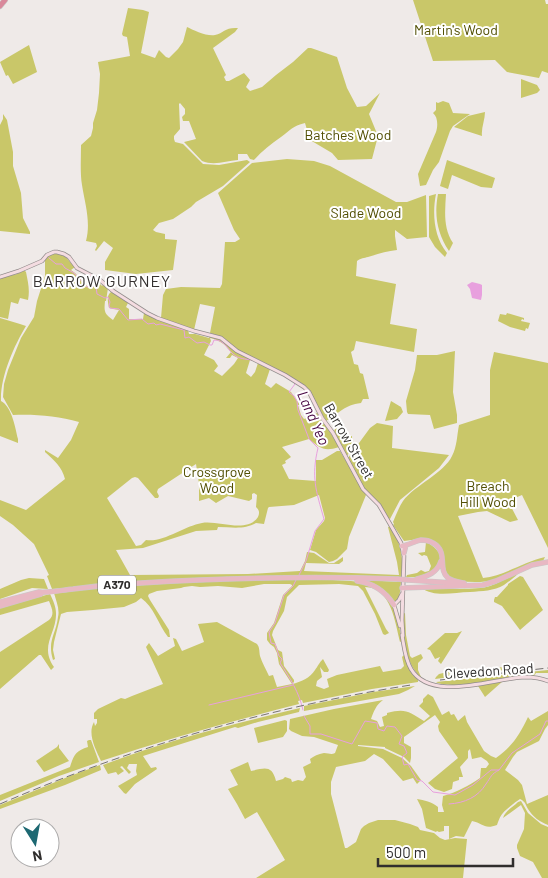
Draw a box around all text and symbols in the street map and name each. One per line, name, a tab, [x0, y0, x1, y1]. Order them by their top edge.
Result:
park label: Martin's Wood	[414, 21, 498, 38]
park label: Batches Wood	[305, 126, 391, 143]
park label: Slade Wood	[331, 204, 401, 221]
district label: BARROW GURNEY	[33, 271, 171, 290]
water label: Land Yeo	[294, 388, 334, 448]
street label: Barrow Street	[321, 400, 378, 482]
park label: Crossgrove Wood	[183, 463, 251, 496]
park label: Breach Hill Wood	[460, 477, 516, 510]
road number: A370	[98, 576, 136, 594]
street label: Clevedon Road	[444, 659, 534, 682]
north arrow	[10, 818, 60, 868]
scale bar	[378, 836, 513, 868]
text: 500 m	[386, 843, 426, 861]
text: N	[31, 847, 44, 865]

